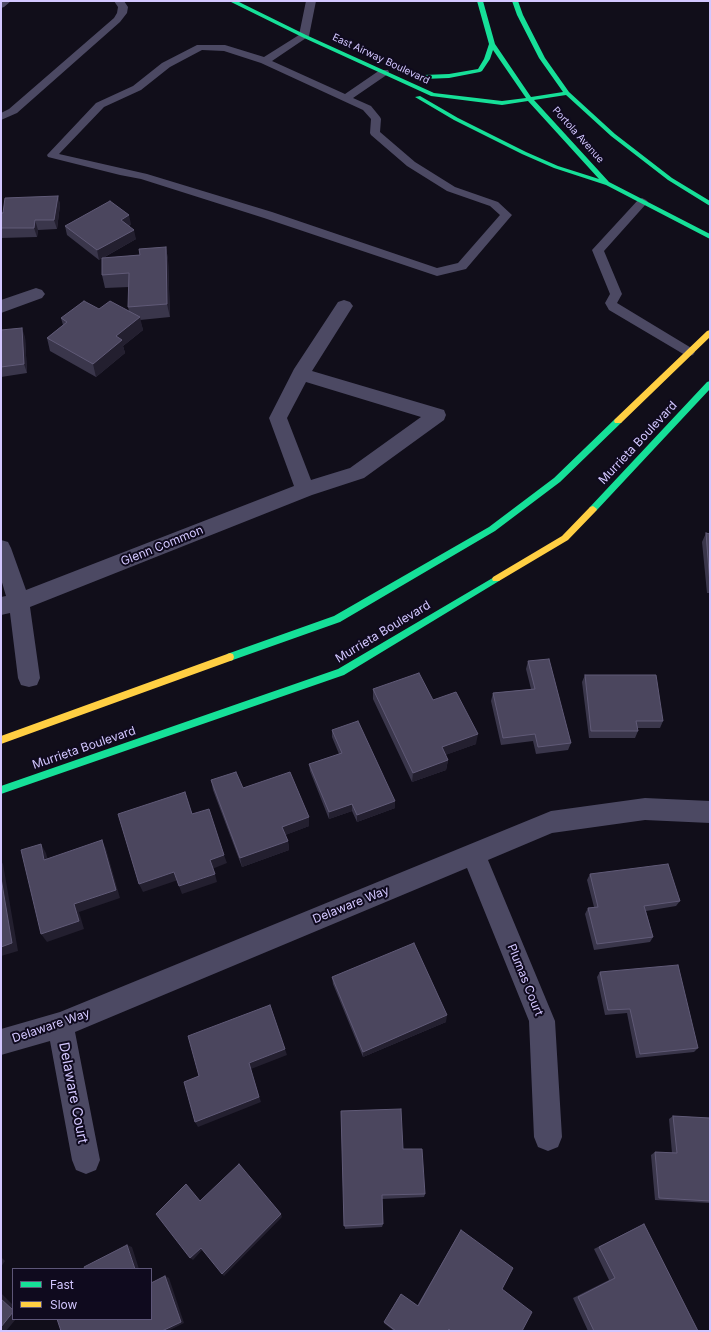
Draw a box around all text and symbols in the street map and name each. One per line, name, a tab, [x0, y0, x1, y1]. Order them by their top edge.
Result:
street label: East Airway Boulevard	[331, 31, 431, 87]
street label: Portola Avenue	[550, 104, 606, 166]
street label: Murrieta Boulevard	[596, 399, 680, 487]
street label: Glenn Common	[119, 523, 205, 569]
street label: Murrieta Boulevard	[333, 598, 433, 666]
street label: Murrieta Boulevard	[30, 724, 138, 772]
street label: Delaware Way	[311, 883, 391, 927]
street label: Plumas Court	[504, 942, 546, 1018]
street label: Delaware Way	[10, 1006, 92, 1046]
street label: Delaware Court	[55, 1041, 91, 1145]
legend	[12, 1268, 152, 1320]
text: Fast	[50, 1277, 74, 1292]
text: Slow	[50, 1297, 77, 1312]

